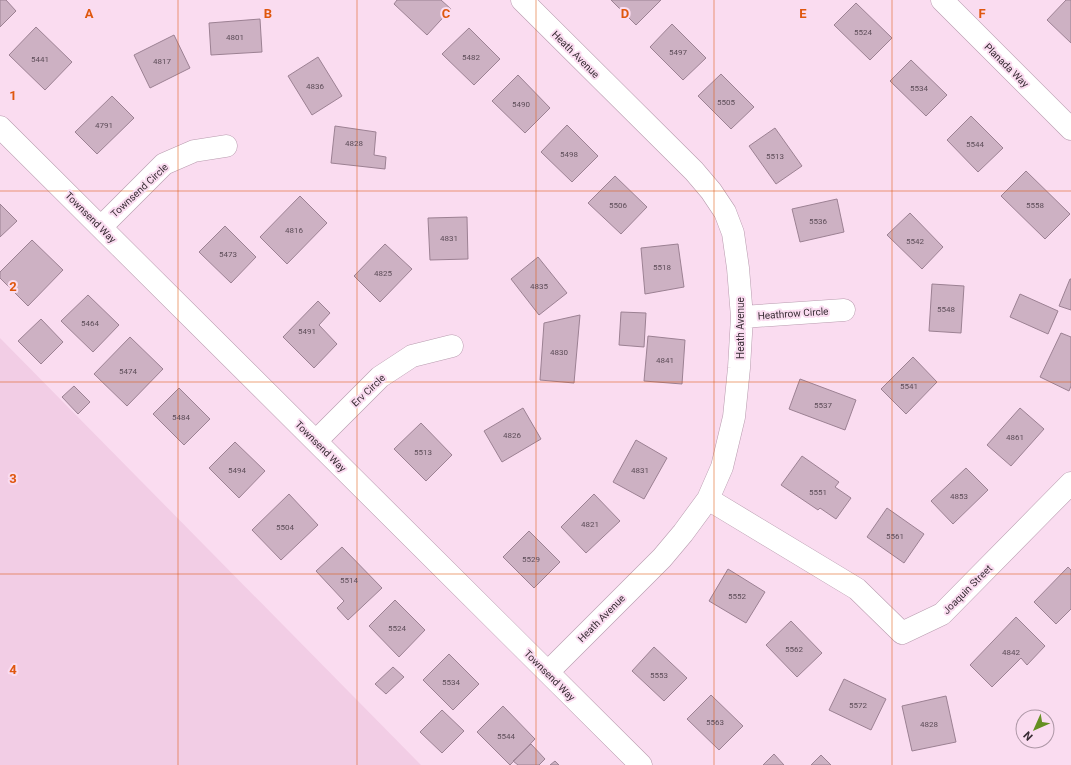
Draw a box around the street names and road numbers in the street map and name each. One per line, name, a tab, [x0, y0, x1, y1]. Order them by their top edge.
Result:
street label: Heath Avenue	[550, 29, 601, 80]
street label: Planada Way	[982, 41, 1031, 90]
street label: Townsend Circle	[109, 161, 170, 219]
street label: Townsend Way	[63, 190, 118, 245]
street label: Heath Avenue	[735, 297, 746, 359]
street label: Heathrow Circle	[757, 306, 829, 321]
street label: Erv Circle	[349, 372, 387, 409]
street label: Townsend Way	[293, 419, 348, 474]
street label: Joaquin Street	[941, 563, 994, 616]
street label: Heath Avenue	[576, 593, 627, 644]
street label: Townsend Way	[522, 648, 577, 703]

